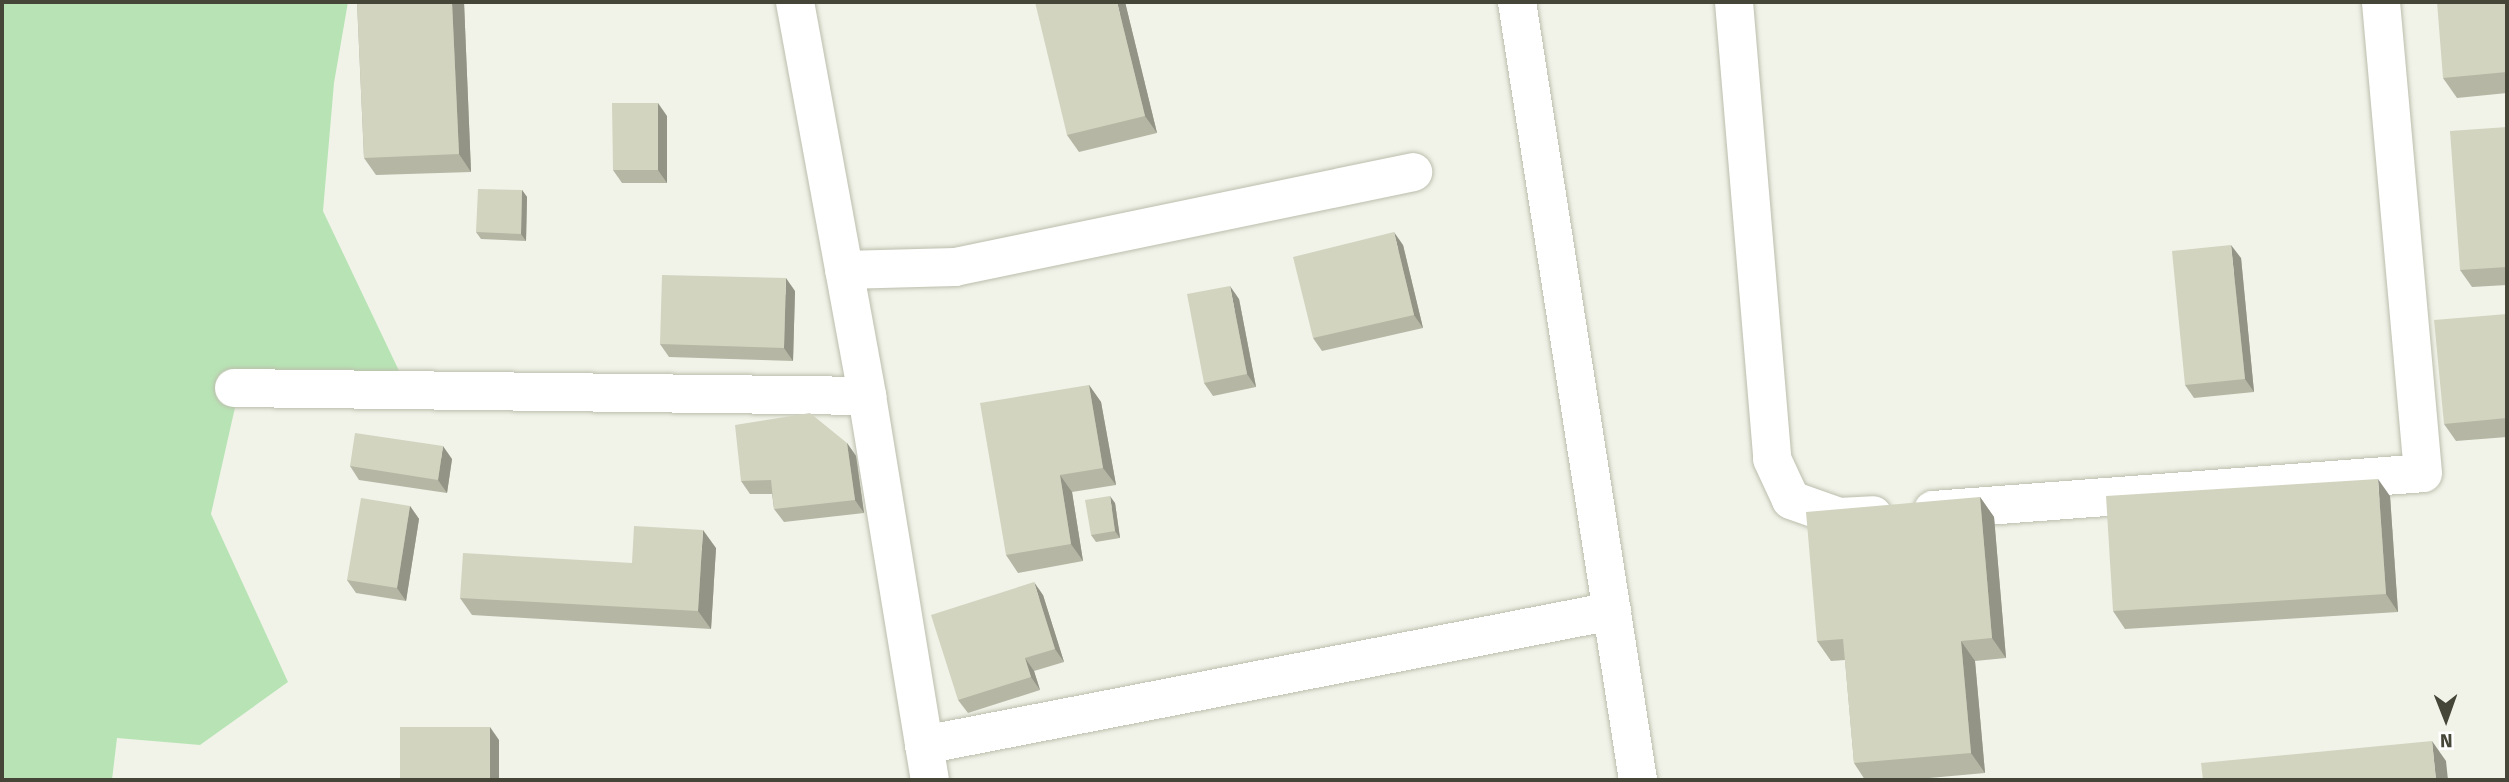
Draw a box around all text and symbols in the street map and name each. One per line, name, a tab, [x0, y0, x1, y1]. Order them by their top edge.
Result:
north arrow	[2411, 684, 2481, 754]
text: N	[2440, 729, 2453, 752]

